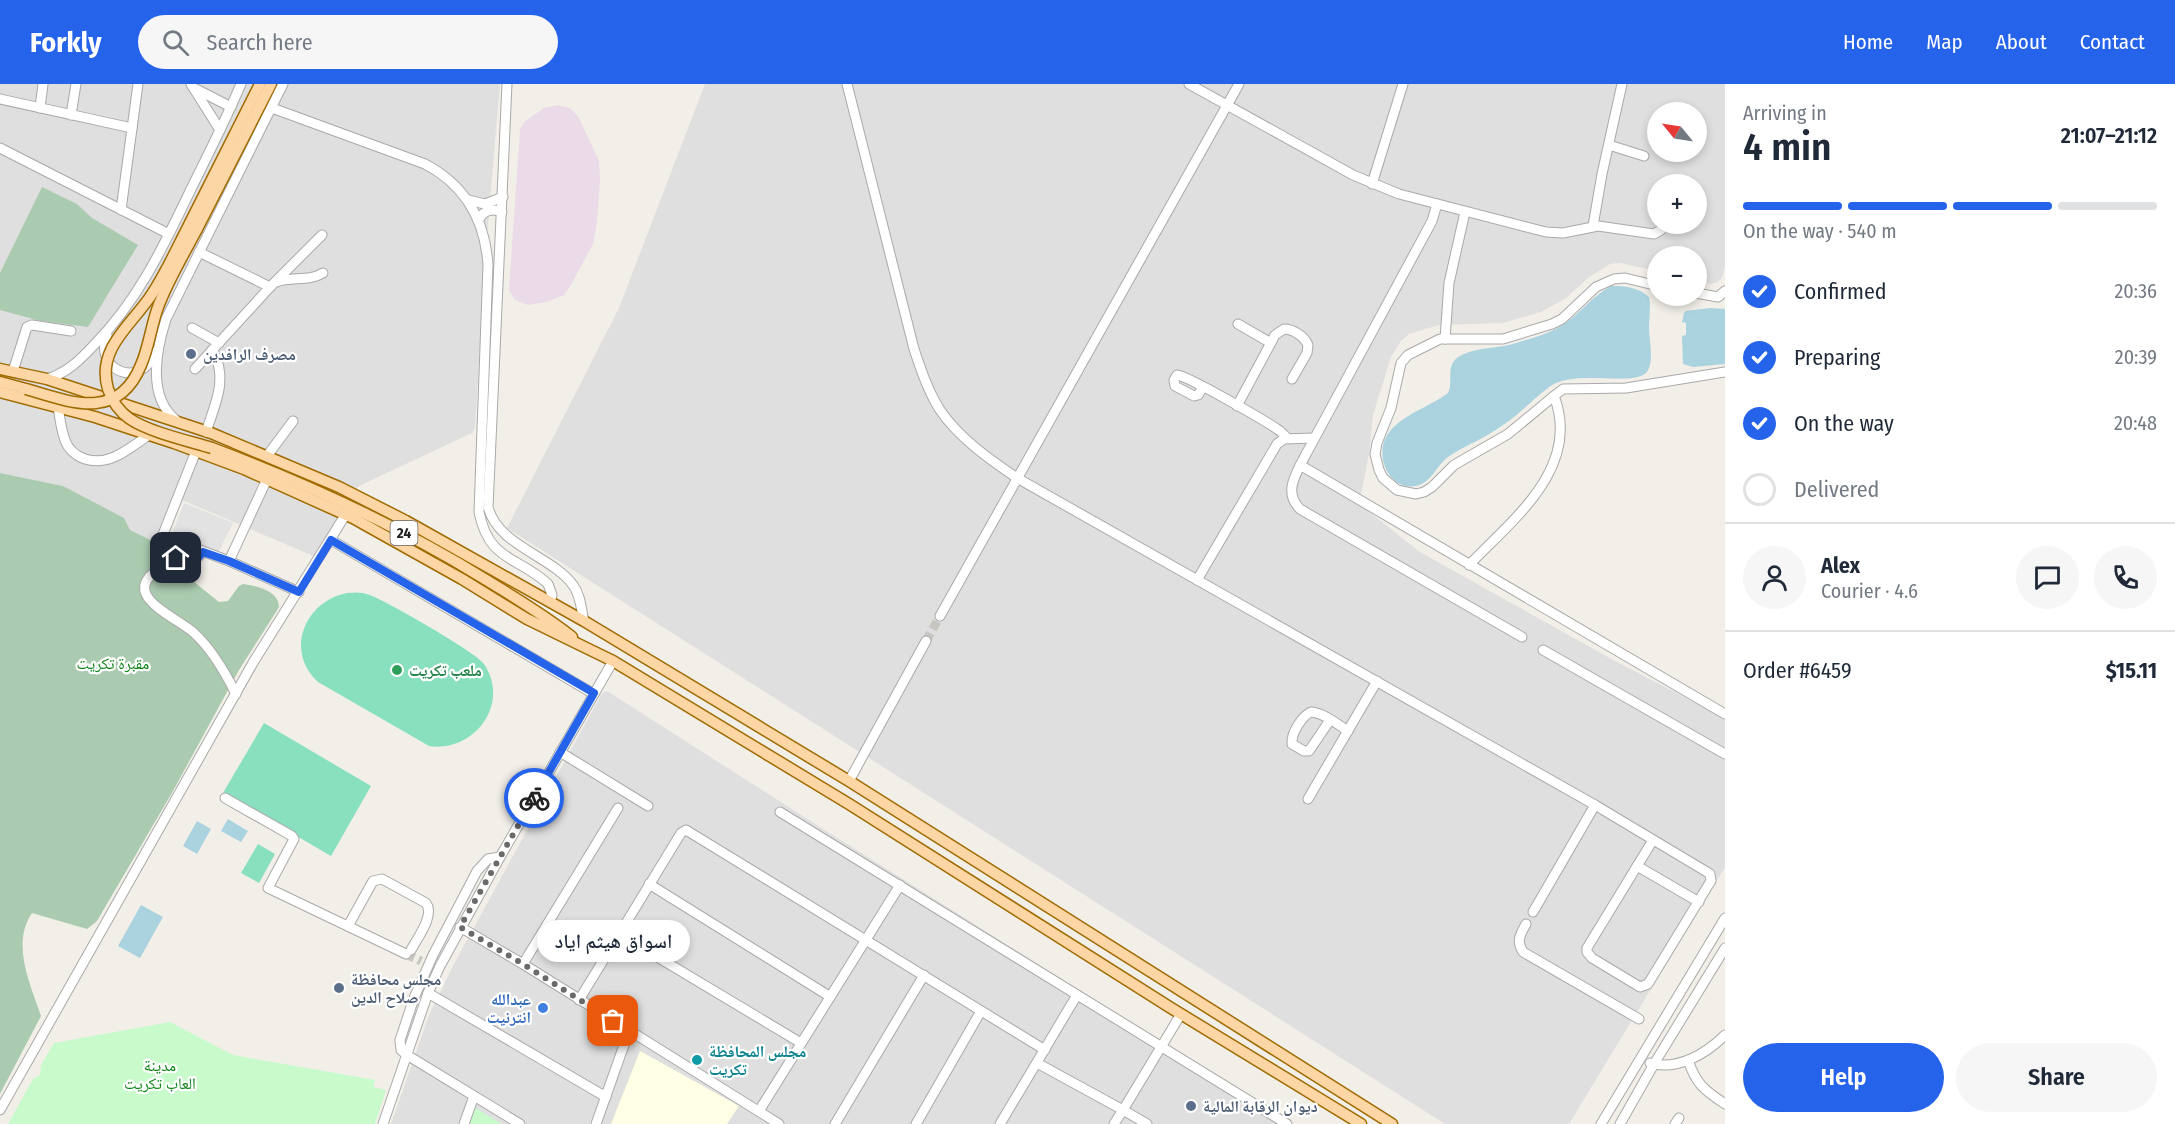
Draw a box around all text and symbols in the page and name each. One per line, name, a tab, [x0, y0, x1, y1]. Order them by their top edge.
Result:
search box	[138, 15, 558, 69]
text: Forkly	[30, 26, 102, 59]
icon: search	[159, 26, 192, 59]
text: Search here	[207, 29, 313, 56]
text: Home	[1843, 29, 1893, 55]
text: Map	[1926, 29, 1963, 55]
text: About	[1996, 29, 2047, 55]
text: Contact	[2080, 29, 2145, 55]
text: Arriving in	[1743, 101, 1827, 125]
north arrow	[1647, 102, 1707, 162]
map controls	[1647, 102, 1707, 306]
text: 21:07–21:12	[2061, 122, 2157, 149]
text: 4 min	[1743, 124, 1832, 170]
button: +	[1647, 174, 1707, 234]
text: On the way · 540 m	[1743, 219, 1897, 243]
button: −	[1647, 246, 1707, 306]
icon: check	[1743, 275, 1776, 308]
text: Confirmed	[1794, 278, 1887, 305]
text: 20:36	[2114, 279, 2157, 303]
icon: check	[1743, 341, 1776, 374]
text: Preparing	[1794, 344, 1880, 371]
place label: مصرف الرافدين	[203, 345, 296, 364]
text: 20:39	[2115, 345, 2157, 369]
marker: مصرف الرافدين	[184, 347, 198, 361]
icon: check	[1743, 407, 1776, 440]
text: On the way	[1794, 410, 1894, 437]
text: 20:48	[2114, 411, 2157, 435]
text: Delivered	[1794, 476, 1879, 503]
road number: 24	[390, 521, 418, 545]
pin	[150, 532, 201, 583]
icon: home	[159, 541, 192, 574]
button: person	[1743, 546, 1806, 609]
button: chat	[2016, 546, 2079, 609]
button: phone	[2094, 546, 2157, 609]
text: Alex	[1821, 552, 1860, 579]
text: Courier · 4.6	[1821, 579, 1918, 603]
park label: مقبرة تكريت	[77, 654, 149, 673]
text: Order #6459	[1743, 657, 1852, 684]
text: $15.11	[2106, 657, 2157, 684]
place label: ملعب تكريت	[409, 661, 482, 680]
marker: ملعب تكريت	[390, 663, 404, 677]
courier	[504, 768, 564, 828]
icon: bike	[518, 782, 551, 815]
callout: اسواق هيثم اياد	[536, 919, 690, 961]
text: اسواق هيثم اياد	[555, 929, 672, 953]
place label: مجلس محافظة صلاح الدين	[351, 970, 441, 1008]
marker: مجلس محافظة صلاح الدين	[332, 981, 346, 995]
place label: عبدالله انترنيت	[487, 990, 531, 1027]
pin	[587, 995, 638, 1046]
marker: عبدالله انترنيت	[536, 1001, 550, 1015]
icon: bag	[596, 1004, 629, 1037]
place label: مجلس المحافظة تكريت	[709, 1042, 806, 1079]
button: Help	[1743, 1043, 1944, 1112]
button: Share	[1956, 1043, 2157, 1112]
marker: مجلس المحافظة تكريت	[690, 1053, 704, 1067]
park label: مدينة العاب تكريت	[124, 1056, 196, 1093]
place label: ديوان الرقابة المالية	[1203, 1097, 1318, 1116]
marker: ديوان الرقابة المالية	[1184, 1099, 1198, 1113]

